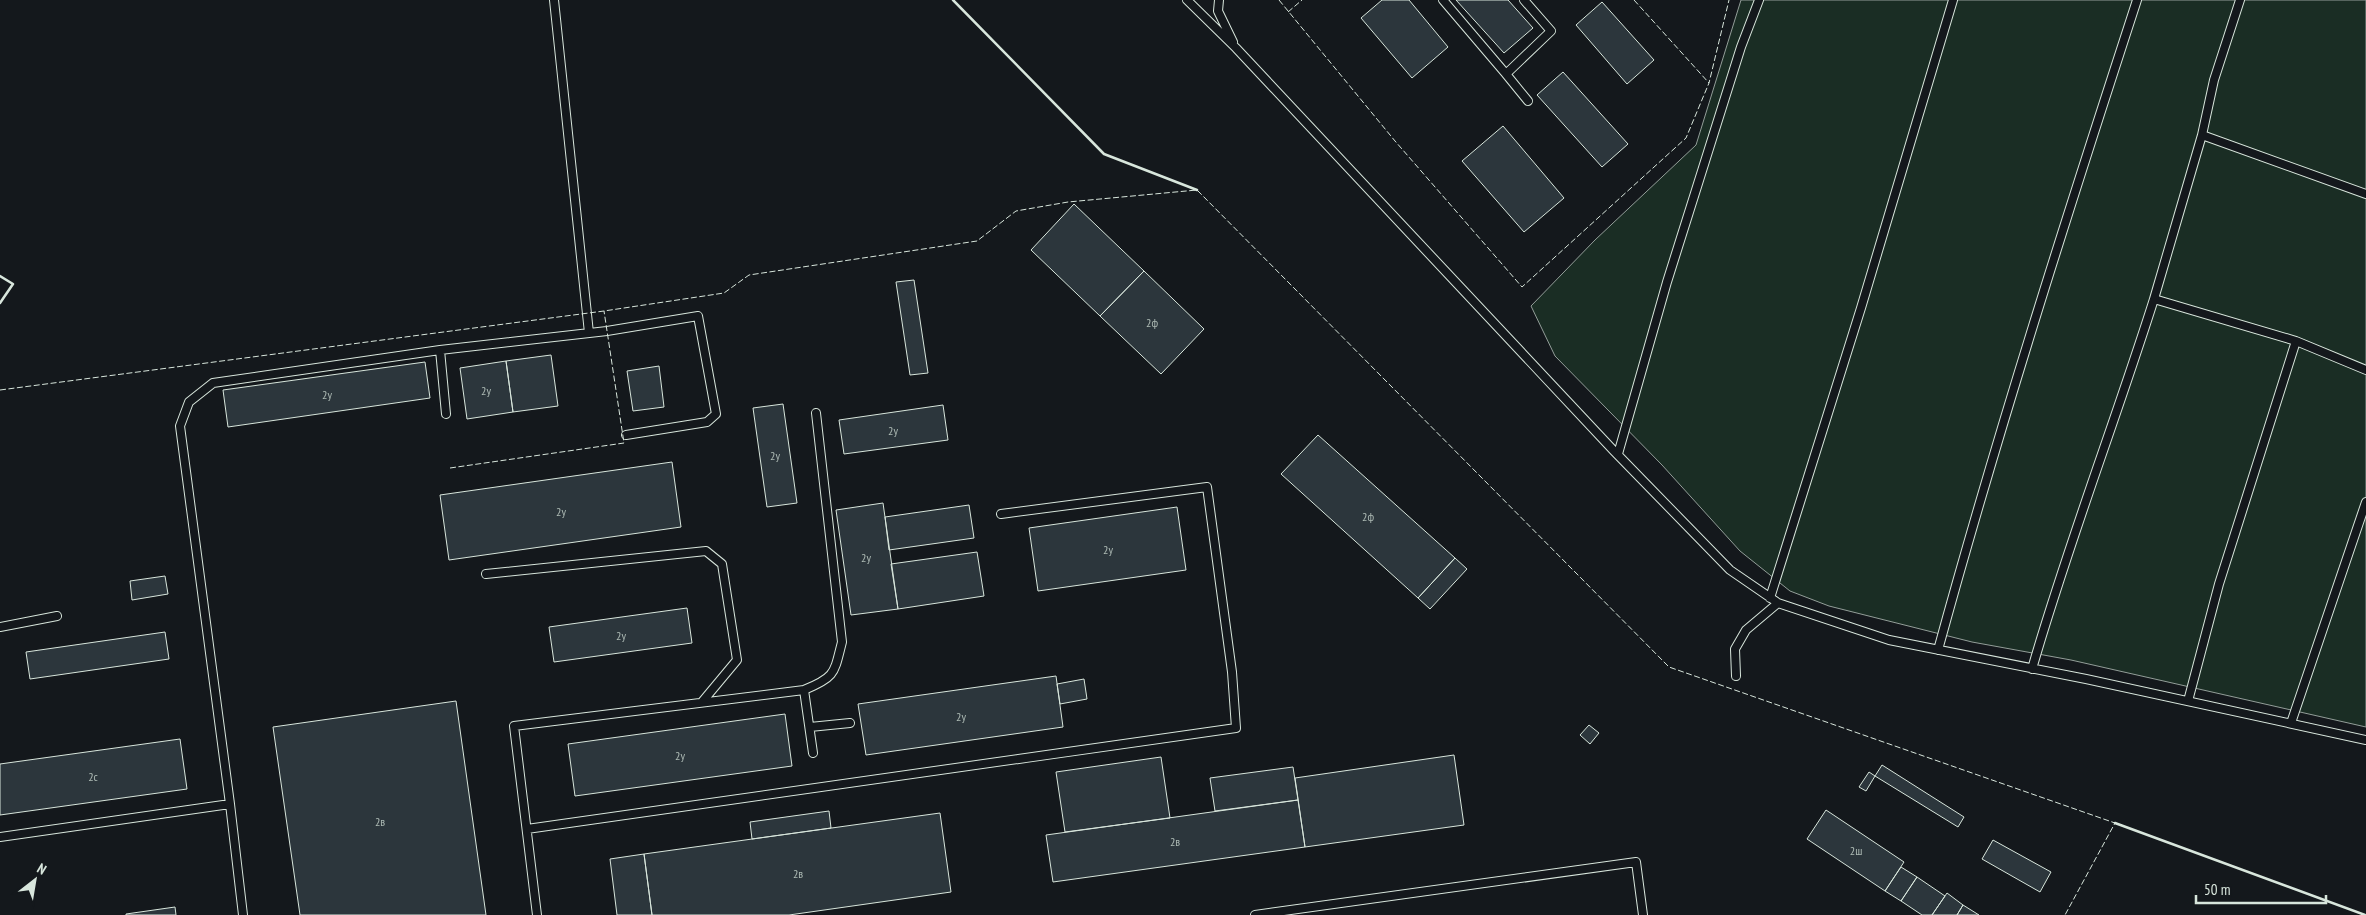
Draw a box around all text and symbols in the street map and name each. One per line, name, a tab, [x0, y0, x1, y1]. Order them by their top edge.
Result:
house number: 2ф	[1146, 315, 1158, 330]
house number: 2у	[481, 383, 491, 398]
house number: 2у	[322, 387, 332, 402]
house number: 2у	[888, 423, 898, 438]
house number: 2у	[770, 448, 780, 463]
house number: 2у	[556, 504, 566, 519]
house number: 2ф	[1362, 509, 1374, 524]
house number: 2у	[1103, 542, 1113, 557]
house number: 2у	[861, 550, 871, 565]
house number: 2у	[616, 628, 626, 643]
house number: 2у	[956, 709, 966, 724]
house number: 2у	[675, 748, 685, 763]
house number: 2с	[88, 769, 99, 784]
house number: 2в	[375, 814, 385, 829]
house number: 2в	[1170, 834, 1180, 849]
house number: 2ш	[1850, 843, 1862, 858]
north arrow	[10, 855, 60, 905]
text: N	[34, 859, 50, 879]
house number: 2в	[793, 866, 803, 881]
scale bar	[2196, 872, 2326, 904]
text: 50 m	[2204, 880, 2230, 899]

